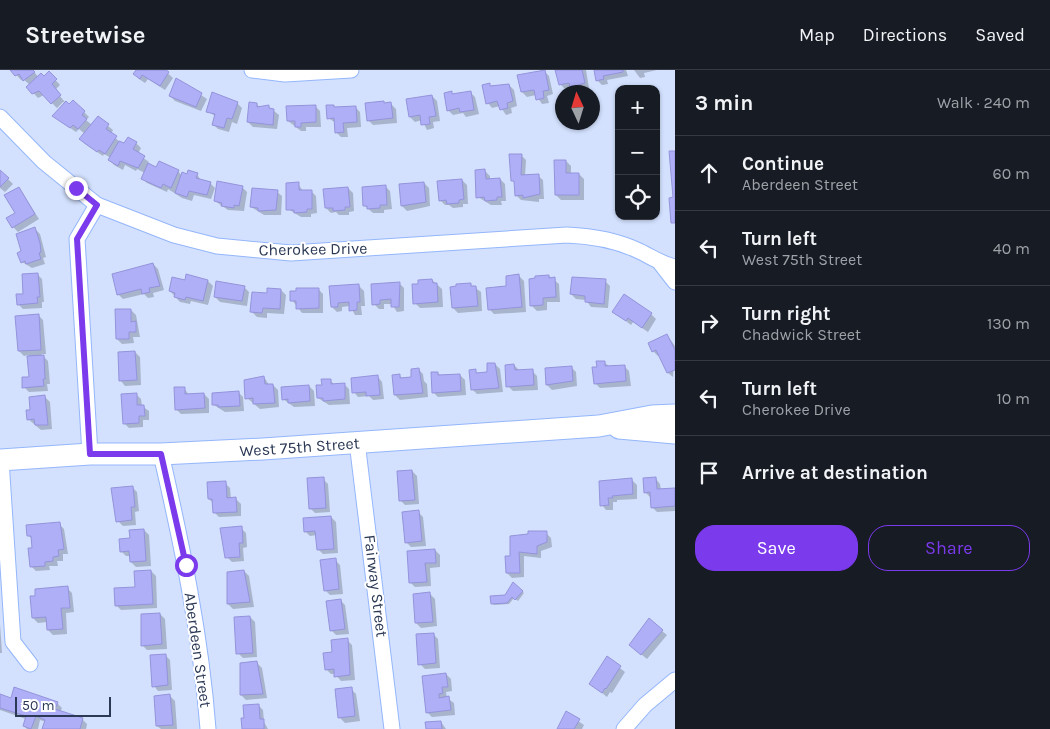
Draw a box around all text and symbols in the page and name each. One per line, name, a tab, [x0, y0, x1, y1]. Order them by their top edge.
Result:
text: Streetwise	[25, 21, 146, 49]
text: Map	[799, 24, 835, 46]
text: Directions	[863, 24, 947, 46]
text: Saved	[975, 24, 1025, 46]
north arrow	[555, 85, 600, 130]
map controls	[615, 85, 660, 220]
button: +	[615, 85, 660, 130]
text: 3 min	[695, 91, 753, 115]
text: Walk · 240 m	[937, 93, 1030, 112]
button: −	[615, 130, 660, 175]
text: Continue	[742, 153, 824, 175]
icon: ahead	[695, 159, 723, 187]
text: 60 m	[993, 164, 1030, 183]
button: locate	[615, 175, 660, 220]
text: Aberdeen Street	[742, 175, 858, 194]
route end	[65, 177, 88, 200]
text: Turn left	[742, 228, 817, 250]
icon: left	[695, 234, 723, 262]
street label: Cherokee Drive	[258, 239, 368, 259]
text: 40 m	[993, 239, 1030, 258]
text: West 75th Street	[742, 250, 862, 269]
text: Turn right	[742, 303, 831, 325]
icon: right	[695, 309, 723, 337]
text: 130 m	[987, 314, 1030, 333]
text: Chadwick Street	[742, 325, 861, 344]
text: Turn left	[742, 378, 817, 400]
icon: left	[695, 384, 723, 412]
text: 10 m	[996, 389, 1030, 408]
text: Cherokee Drive	[742, 400, 851, 419]
street label: West 75th Street	[239, 433, 360, 460]
icon: arrive	[695, 459, 723, 487]
text: Arrive at destination	[742, 462, 928, 484]
button: Save	[695, 525, 858, 571]
button: Share	[868, 525, 1030, 571]
street label: Fairway Street	[360, 534, 392, 638]
route start	[175, 554, 198, 577]
street label: Aberdeen Street	[181, 591, 215, 709]
scale bar	[15, 694, 111, 717]
text: 50 m	[22, 697, 55, 714]

